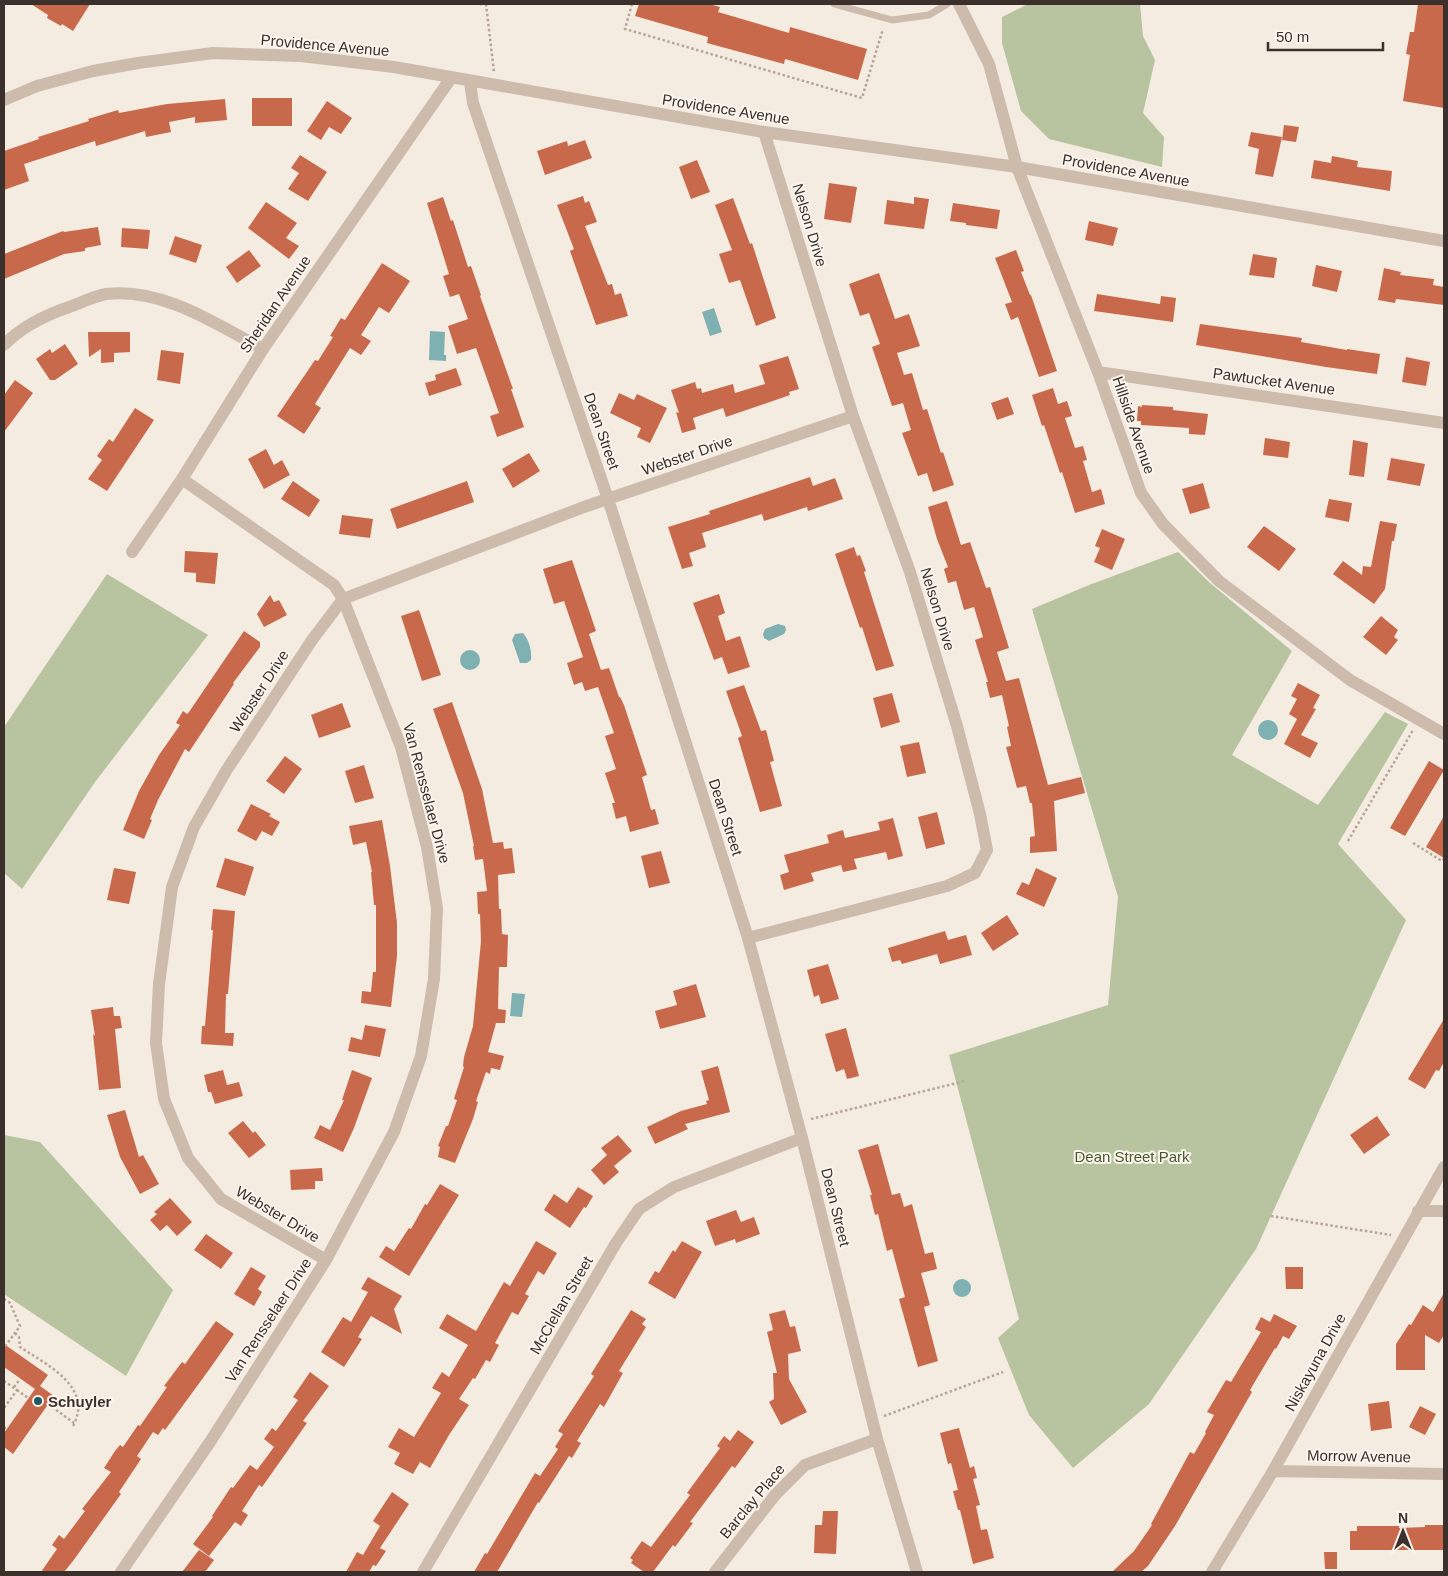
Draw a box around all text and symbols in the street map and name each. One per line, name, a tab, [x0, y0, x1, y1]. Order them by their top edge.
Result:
scale bar	[1268, 20, 1383, 52]
text: 50 m	[1276, 28, 1309, 45]
street label: Providence Avenue	[260, 31, 390, 59]
street label: Providence Avenue	[661, 91, 791, 127]
street label: Providence Avenue	[1061, 150, 1191, 190]
street label: Nelson Drive	[789, 181, 831, 269]
street label: Sheridan Avenue	[236, 252, 314, 356]
street label: Pawtucket Avenue	[1212, 364, 1336, 398]
street label: Hillside Avenue	[1109, 374, 1159, 476]
street label: Dean Street	[581, 390, 623, 472]
street label: Webster Drive	[639, 432, 735, 478]
street label: Nelson Drive	[917, 565, 959, 653]
street label: Webster Drive	[226, 647, 292, 735]
street label: Van Rensselaer Drive	[400, 721, 454, 865]
street label: Dean Street	[706, 776, 747, 858]
park label: Dean Street Park	[1074, 1148, 1190, 1165]
street label: Dean Street	[818, 1166, 854, 1249]
street label: Webster Drive	[233, 1182, 323, 1246]
street label: McClellan Street	[526, 1252, 596, 1357]
street label: Van Rensselaer Drive	[221, 1255, 315, 1385]
street label: Niskayuna Drive	[1281, 1310, 1349, 1414]
place label: Schuyler	[48, 1393, 112, 1410]
marker: Schuyler	[32, 1395, 44, 1407]
street label: Morrow Avenue	[1307, 1447, 1411, 1465]
street label: Barclay Place	[716, 1460, 788, 1542]
north arrow	[1378, 1506, 1428, 1556]
text: N	[1398, 1510, 1408, 1526]

